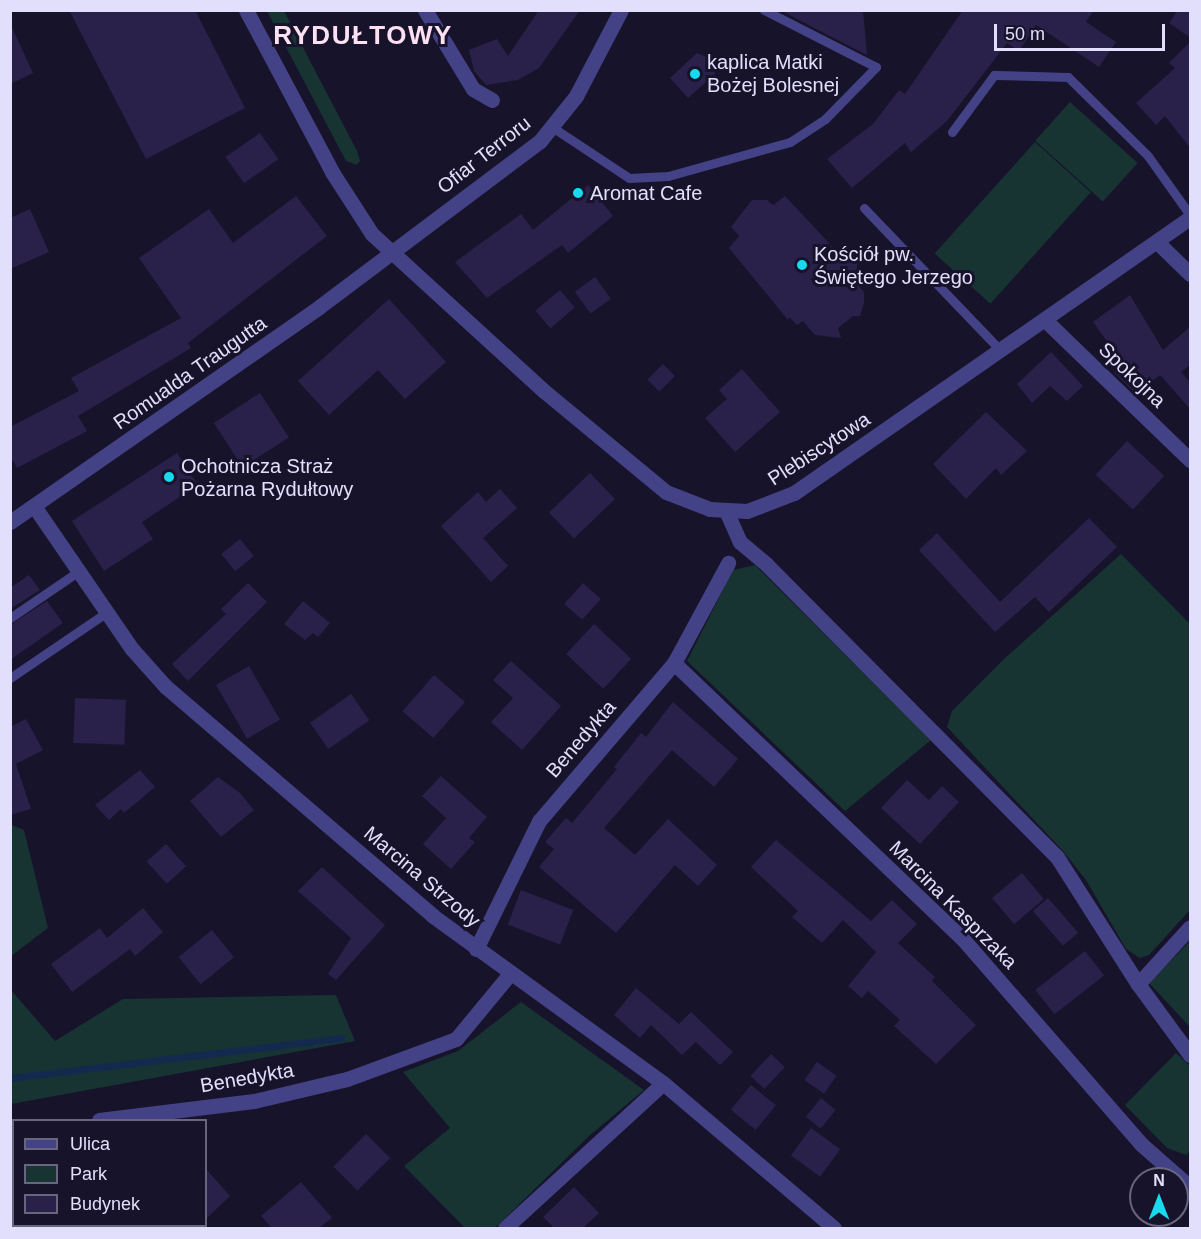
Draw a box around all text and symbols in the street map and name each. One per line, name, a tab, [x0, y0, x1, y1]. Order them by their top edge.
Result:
scale bar	[997, 12, 1168, 50]
district label: RYDUŁTOWY	[273, 20, 453, 52]
text: 50 m	[1005, 24, 1045, 44]
place label: kaplica Matki Bożej Bolesnej	[707, 51, 839, 98]
marker: kaplica Matki Bożej Bolesnej	[688, 67, 702, 81]
street label: Ofiar Terroru	[432, 111, 536, 199]
place label: Aromat Cafe	[590, 181, 702, 205]
marker: Aromat Cafe	[571, 186, 585, 200]
place label: Kościół pw. Świętego Jerzego	[814, 242, 973, 289]
marker: Kościół pw. Świętego Jerzego	[795, 258, 809, 272]
street label: Romualda Traugutta	[109, 311, 271, 435]
street label: Spokojna	[1094, 337, 1170, 413]
street label: Plebiscytowa	[764, 407, 874, 491]
place label: Ochotnicza Straż Pożarna Rydułtowy	[181, 454, 353, 501]
marker: Ochotnicza Straż Pożarna Rydułtowy	[162, 470, 176, 484]
street label: Benedykta	[541, 695, 621, 783]
street label: Marcina Strzody	[359, 821, 485, 933]
street label: Marcina Kasprzaka	[884, 836, 1022, 974]
street label: Benedykta	[198, 1058, 296, 1098]
legend	[12, 1119, 207, 1227]
text: Ulica	[70, 1134, 110, 1154]
text: Park	[70, 1164, 107, 1184]
north arrow	[1129, 1167, 1189, 1227]
text: N	[1153, 1172, 1165, 1189]
text: Budynek	[70, 1194, 140, 1214]

